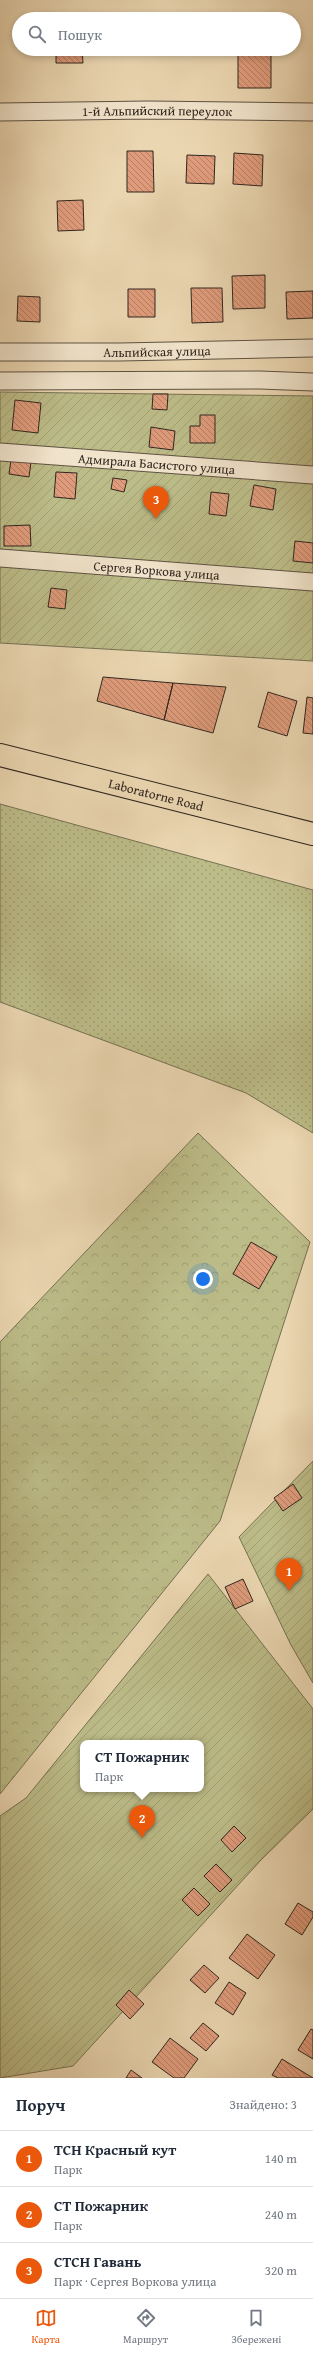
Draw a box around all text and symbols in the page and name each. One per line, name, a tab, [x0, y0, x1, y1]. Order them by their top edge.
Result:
search box	[12, 12, 301, 56]
icon: search	[26, 23, 48, 45]
text: Пошук	[58, 24, 102, 45]
street label: 1-й Альпийский переулок	[82, 101, 232, 121]
street label: Альпийская улица	[103, 341, 212, 362]
street label: Адмирала Басистого улица	[77, 449, 237, 479]
pin: 3	[143, 486, 169, 519]
street label: Сергея Воркова улица	[93, 556, 221, 585]
street label: Laboratorne Road	[106, 774, 206, 816]
your location	[193, 1269, 213, 1289]
pin: 1	[276, 1558, 302, 1591]
popup	[80, 1740, 204, 1792]
text: СТ Пожарник	[95, 1746, 189, 1767]
text: Парк	[95, 1767, 123, 1786]
pin: 2	[129, 1805, 155, 1838]
text: Поруч	[16, 2092, 65, 2117]
text: Знайдено: 3	[229, 2095, 297, 2114]
text: ТСН Красный кут	[54, 2139, 176, 2160]
text: 1	[26, 2149, 32, 2168]
text: 140 m	[265, 2149, 297, 2168]
text: Парк	[54, 2160, 82, 2179]
text: СТ Пожарник	[54, 2195, 148, 2216]
text: 2	[26, 2205, 32, 2224]
text: 240 m	[265, 2205, 297, 2224]
text: Парк	[54, 2216, 82, 2235]
text: СТСН Гавань	[54, 2251, 141, 2272]
text: 3	[26, 2261, 32, 2280]
text: 320 m	[265, 2261, 297, 2280]
text: Парк · Сергея Воркова улица	[54, 2272, 216, 2291]
tab: Карта	[32, 2307, 60, 2347]
tab: Маршрут	[123, 2307, 168, 2347]
tab: Збережені	[231, 2307, 281, 2347]

